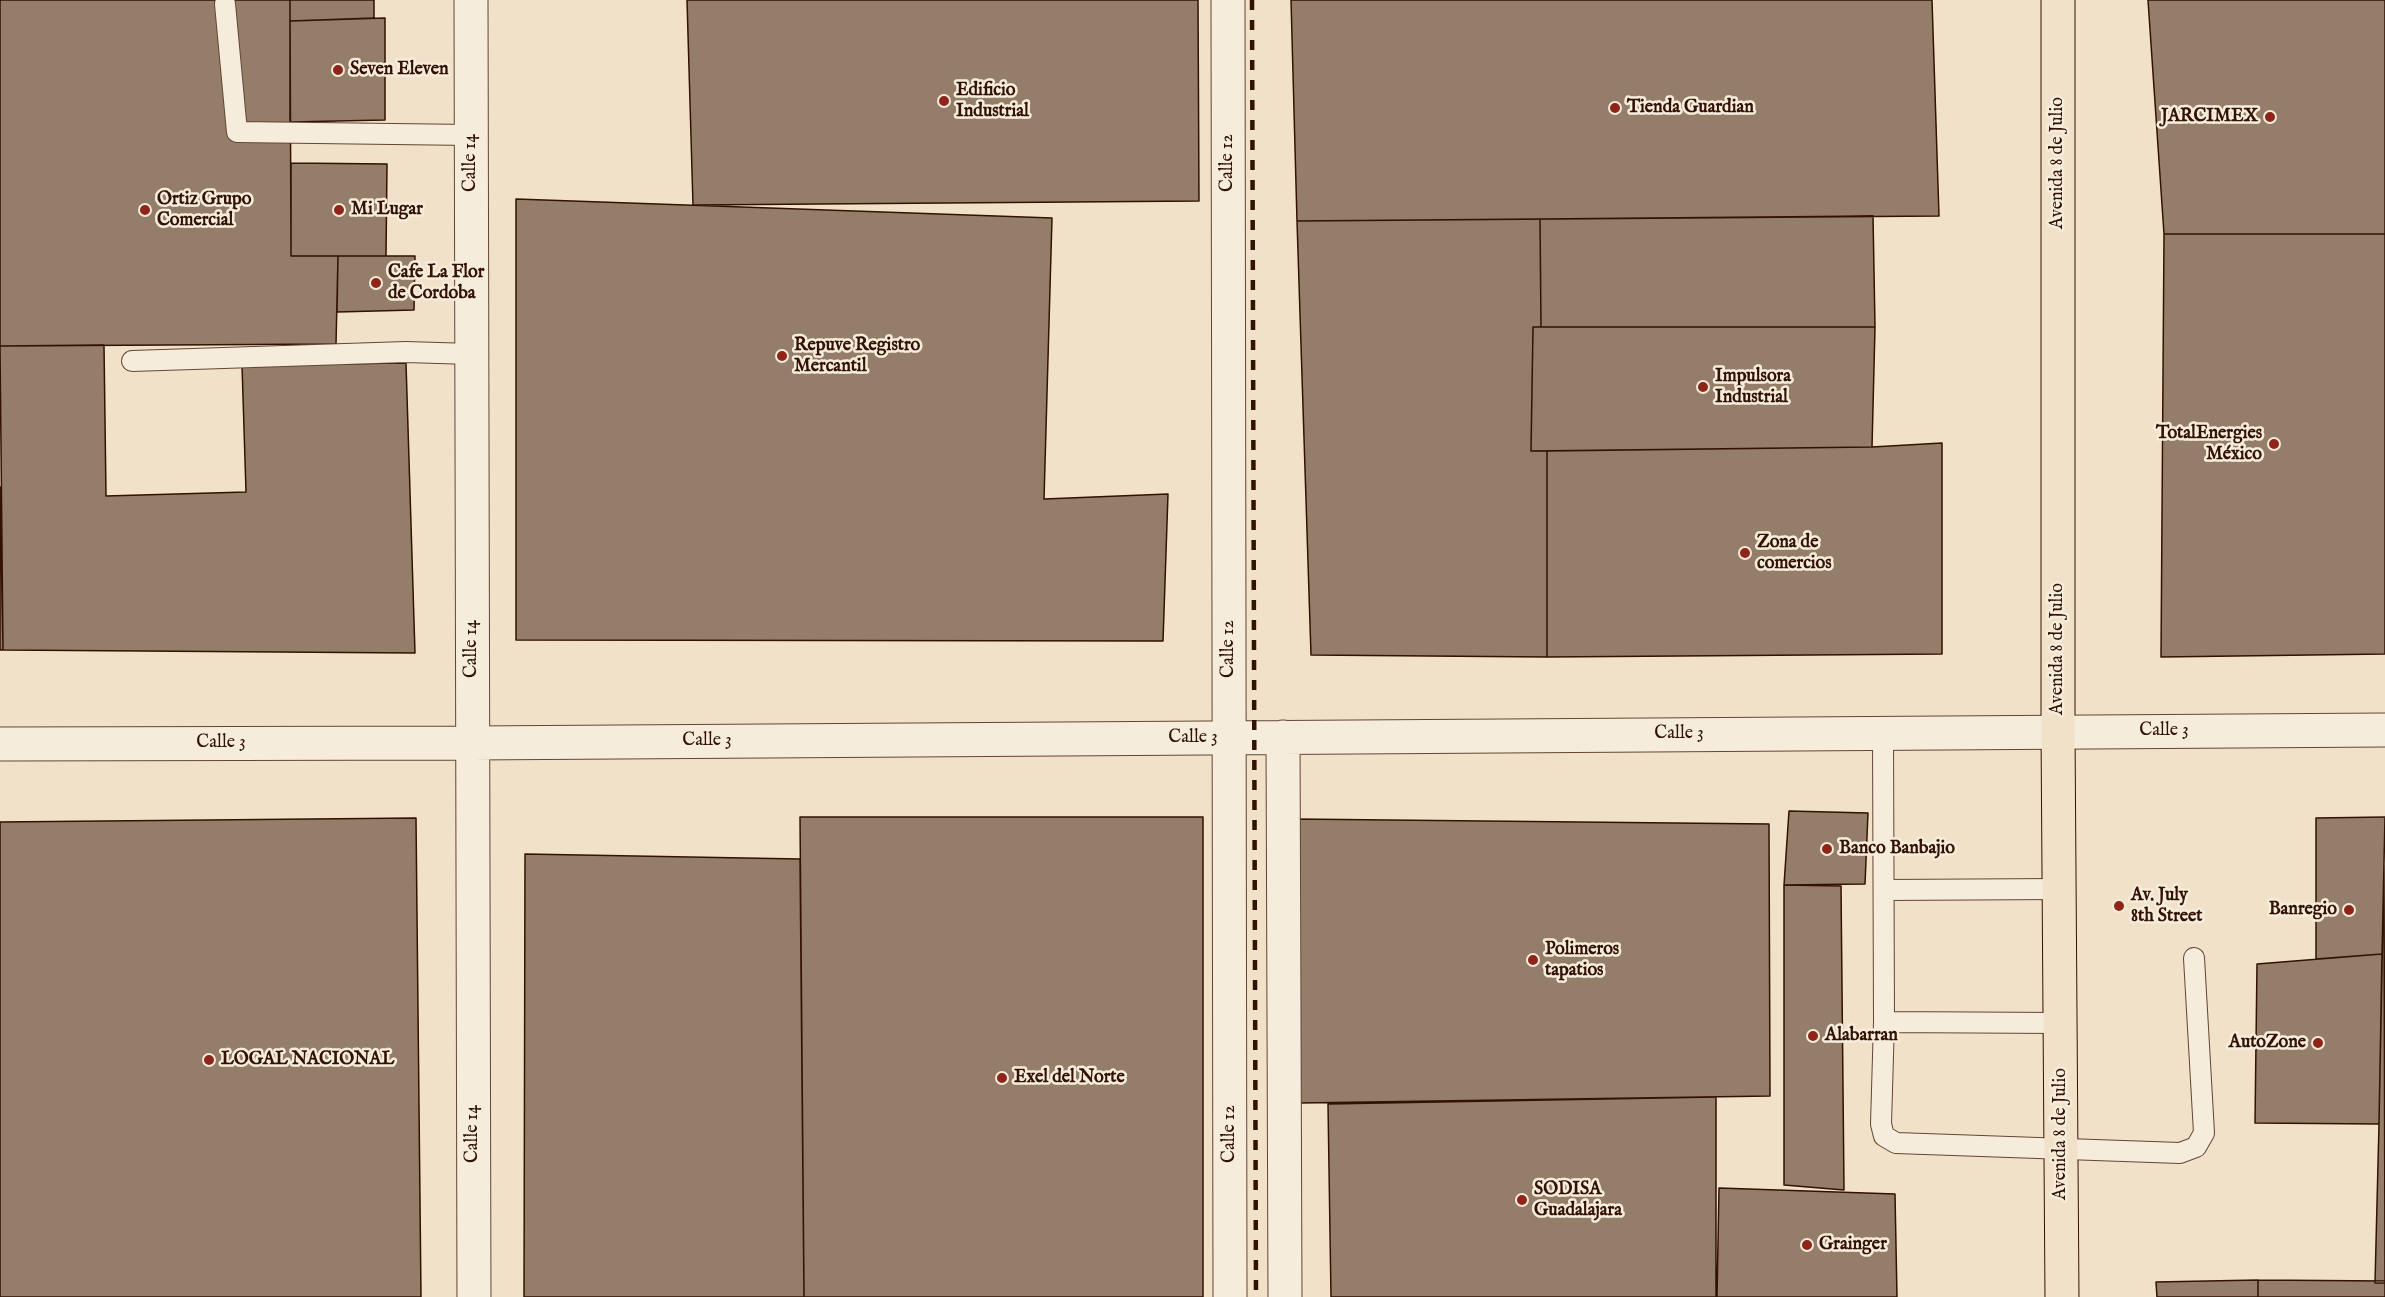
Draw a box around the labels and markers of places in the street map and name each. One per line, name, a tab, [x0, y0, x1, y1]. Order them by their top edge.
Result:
place label: Seven Eleven	[350, 59, 448, 81]
marker: Seven Eleven	[331, 63, 345, 77]
place label: Edificio Industrial	[956, 80, 1029, 122]
marker: Edificio Industrial	[937, 94, 951, 108]
place label: Tienda Guardian	[1627, 97, 1754, 119]
marker: Tienda Guardian	[1608, 101, 1622, 115]
place label: JARCIMEX	[2161, 106, 2258, 128]
marker: JARCIMEX	[2263, 110, 2277, 124]
place label: Ortiz Grupo Comercial	[157, 189, 251, 232]
place label: Mi Lugar	[351, 199, 423, 221]
marker: Ortiz Grupo Comercial	[138, 203, 152, 217]
marker: Mi Lugar	[332, 203, 346, 217]
place label: Cafe La Flor de Cordoba	[388, 262, 484, 304]
marker: Cafe La Flor de Cordoba	[369, 276, 383, 290]
place label: Repuve Registro Mercantil	[794, 335, 920, 378]
marker: Repuve Registro Mercantil	[775, 349, 789, 363]
place label: Impulsora Industrial	[1715, 366, 1791, 409]
marker: Impulsora Industrial	[1696, 380, 1710, 394]
place label: TotalEnergies México	[2156, 423, 2262, 466]
marker: TotalEnergies México	[2267, 437, 2281, 451]
place label: Zona de comercios	[1757, 532, 1832, 574]
marker: Zona de comercios	[1738, 546, 1752, 560]
place label: Banco Banbajio	[1839, 838, 1955, 860]
marker: Banco Banbajio	[1820, 842, 1834, 856]
place label: Av. July 8th Street	[2131, 885, 2202, 928]
marker: Av. July 8th Street	[2112, 899, 2126, 913]
place label: Banregio	[2269, 899, 2337, 921]
marker: Banregio	[2342, 903, 2356, 917]
place label: Polimeros tapatios	[1545, 939, 1619, 982]
marker: Polimeros tapatios	[1526, 953, 1540, 967]
place label: Alabarran	[1825, 1025, 1898, 1047]
marker: Alabarran	[1806, 1029, 1820, 1043]
place label: AutoZone	[2229, 1032, 2306, 1054]
marker: AutoZone	[2311, 1036, 2325, 1050]
place label: LOGAL NACIONAL	[221, 1049, 394, 1071]
marker: LOGAL NACIONAL	[202, 1053, 216, 1067]
place label: Exel del Norte	[1014, 1067, 1125, 1089]
marker: Exel del Norte	[995, 1071, 1009, 1085]
place label: SODISA Guadalajara	[1534, 1179, 1622, 1222]
marker: SODISA Guadalajara	[1515, 1193, 1529, 1207]
place label: Grainger	[1819, 1234, 1887, 1256]
marker: Grainger	[1800, 1238, 1814, 1252]

